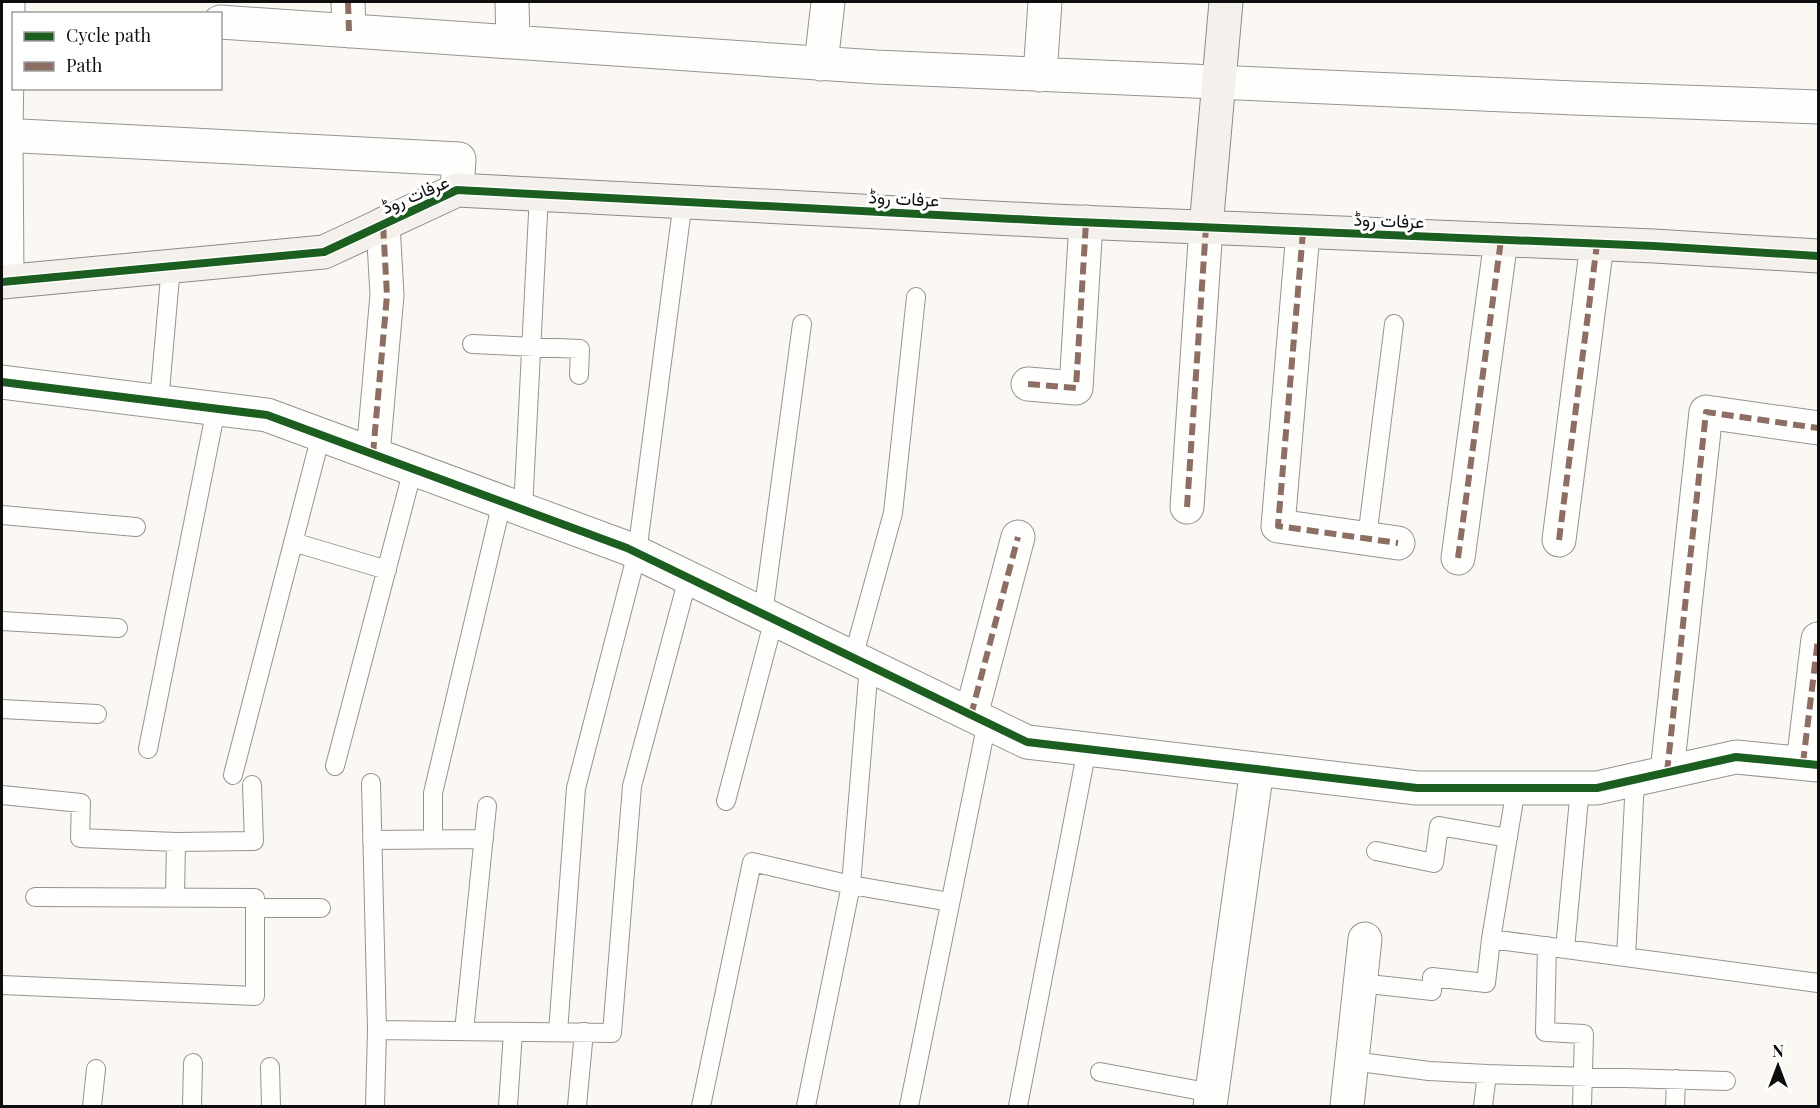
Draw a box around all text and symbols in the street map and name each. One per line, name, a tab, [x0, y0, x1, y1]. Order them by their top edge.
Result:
legend	[12, 12, 222, 90]
text: Cycle path	[66, 23, 151, 47]
text: Path	[66, 53, 103, 77]
street label: عرفات روڈ	[378, 169, 452, 219]
street label: عرفات روڈ	[868, 184, 940, 212]
street label: عرفات روڈ	[1353, 207, 1425, 233]
north arrow	[1748, 1036, 1808, 1096]
text: N	[1772, 1040, 1784, 1061]

